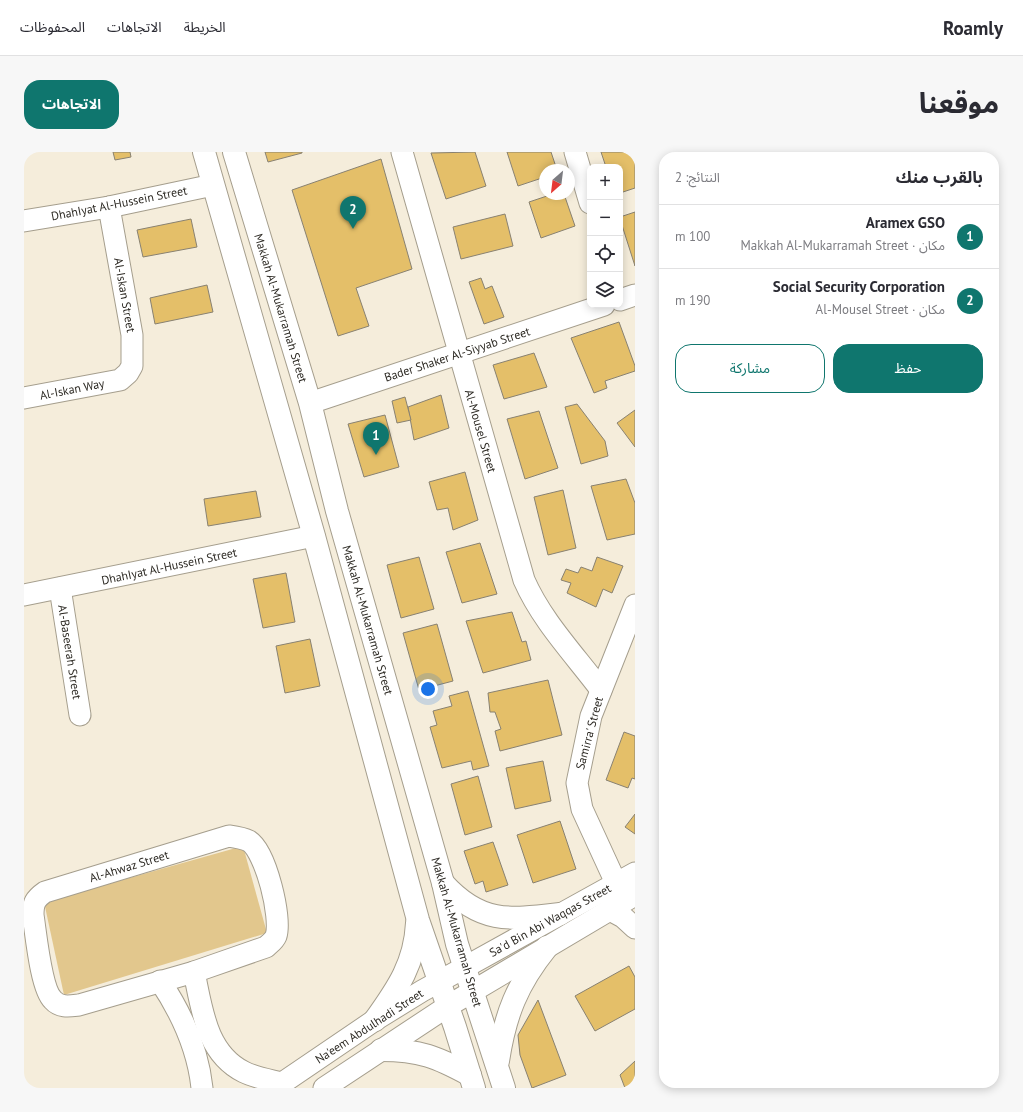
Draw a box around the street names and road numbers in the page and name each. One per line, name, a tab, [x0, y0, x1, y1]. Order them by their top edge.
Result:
street label: DhahIyat Al-Hussein Street	[50, 182, 188, 224]
street label: Makkah Al-Mukarramah Street	[251, 232, 311, 384]
street label: Al-Iskan Street	[111, 257, 139, 333]
street label: Bader Shaker Al-Siyyab Street	[382, 323, 532, 385]
street label: Al-Iskan Way	[38, 375, 106, 403]
street label: Al-Mousel Street	[462, 388, 500, 474]
street label: Makkah Al-Mukarramah Street	[339, 543, 397, 697]
street label: DhahIyat Al-Hussein Street	[100, 544, 238, 588]
street label: Al-Baseerah Street	[55, 604, 85, 700]
street label: Samirra' Street	[572, 695, 606, 771]
street label: Al-Ahwaz Street	[88, 847, 170, 885]
street label: Makkah Al-Mukarramah Street	[428, 855, 486, 1009]
street label: Sa'd Bin Abi Waqqas Street	[486, 880, 614, 960]
street label: Na'eem Abdulhadi Street	[312, 985, 426, 1067]

